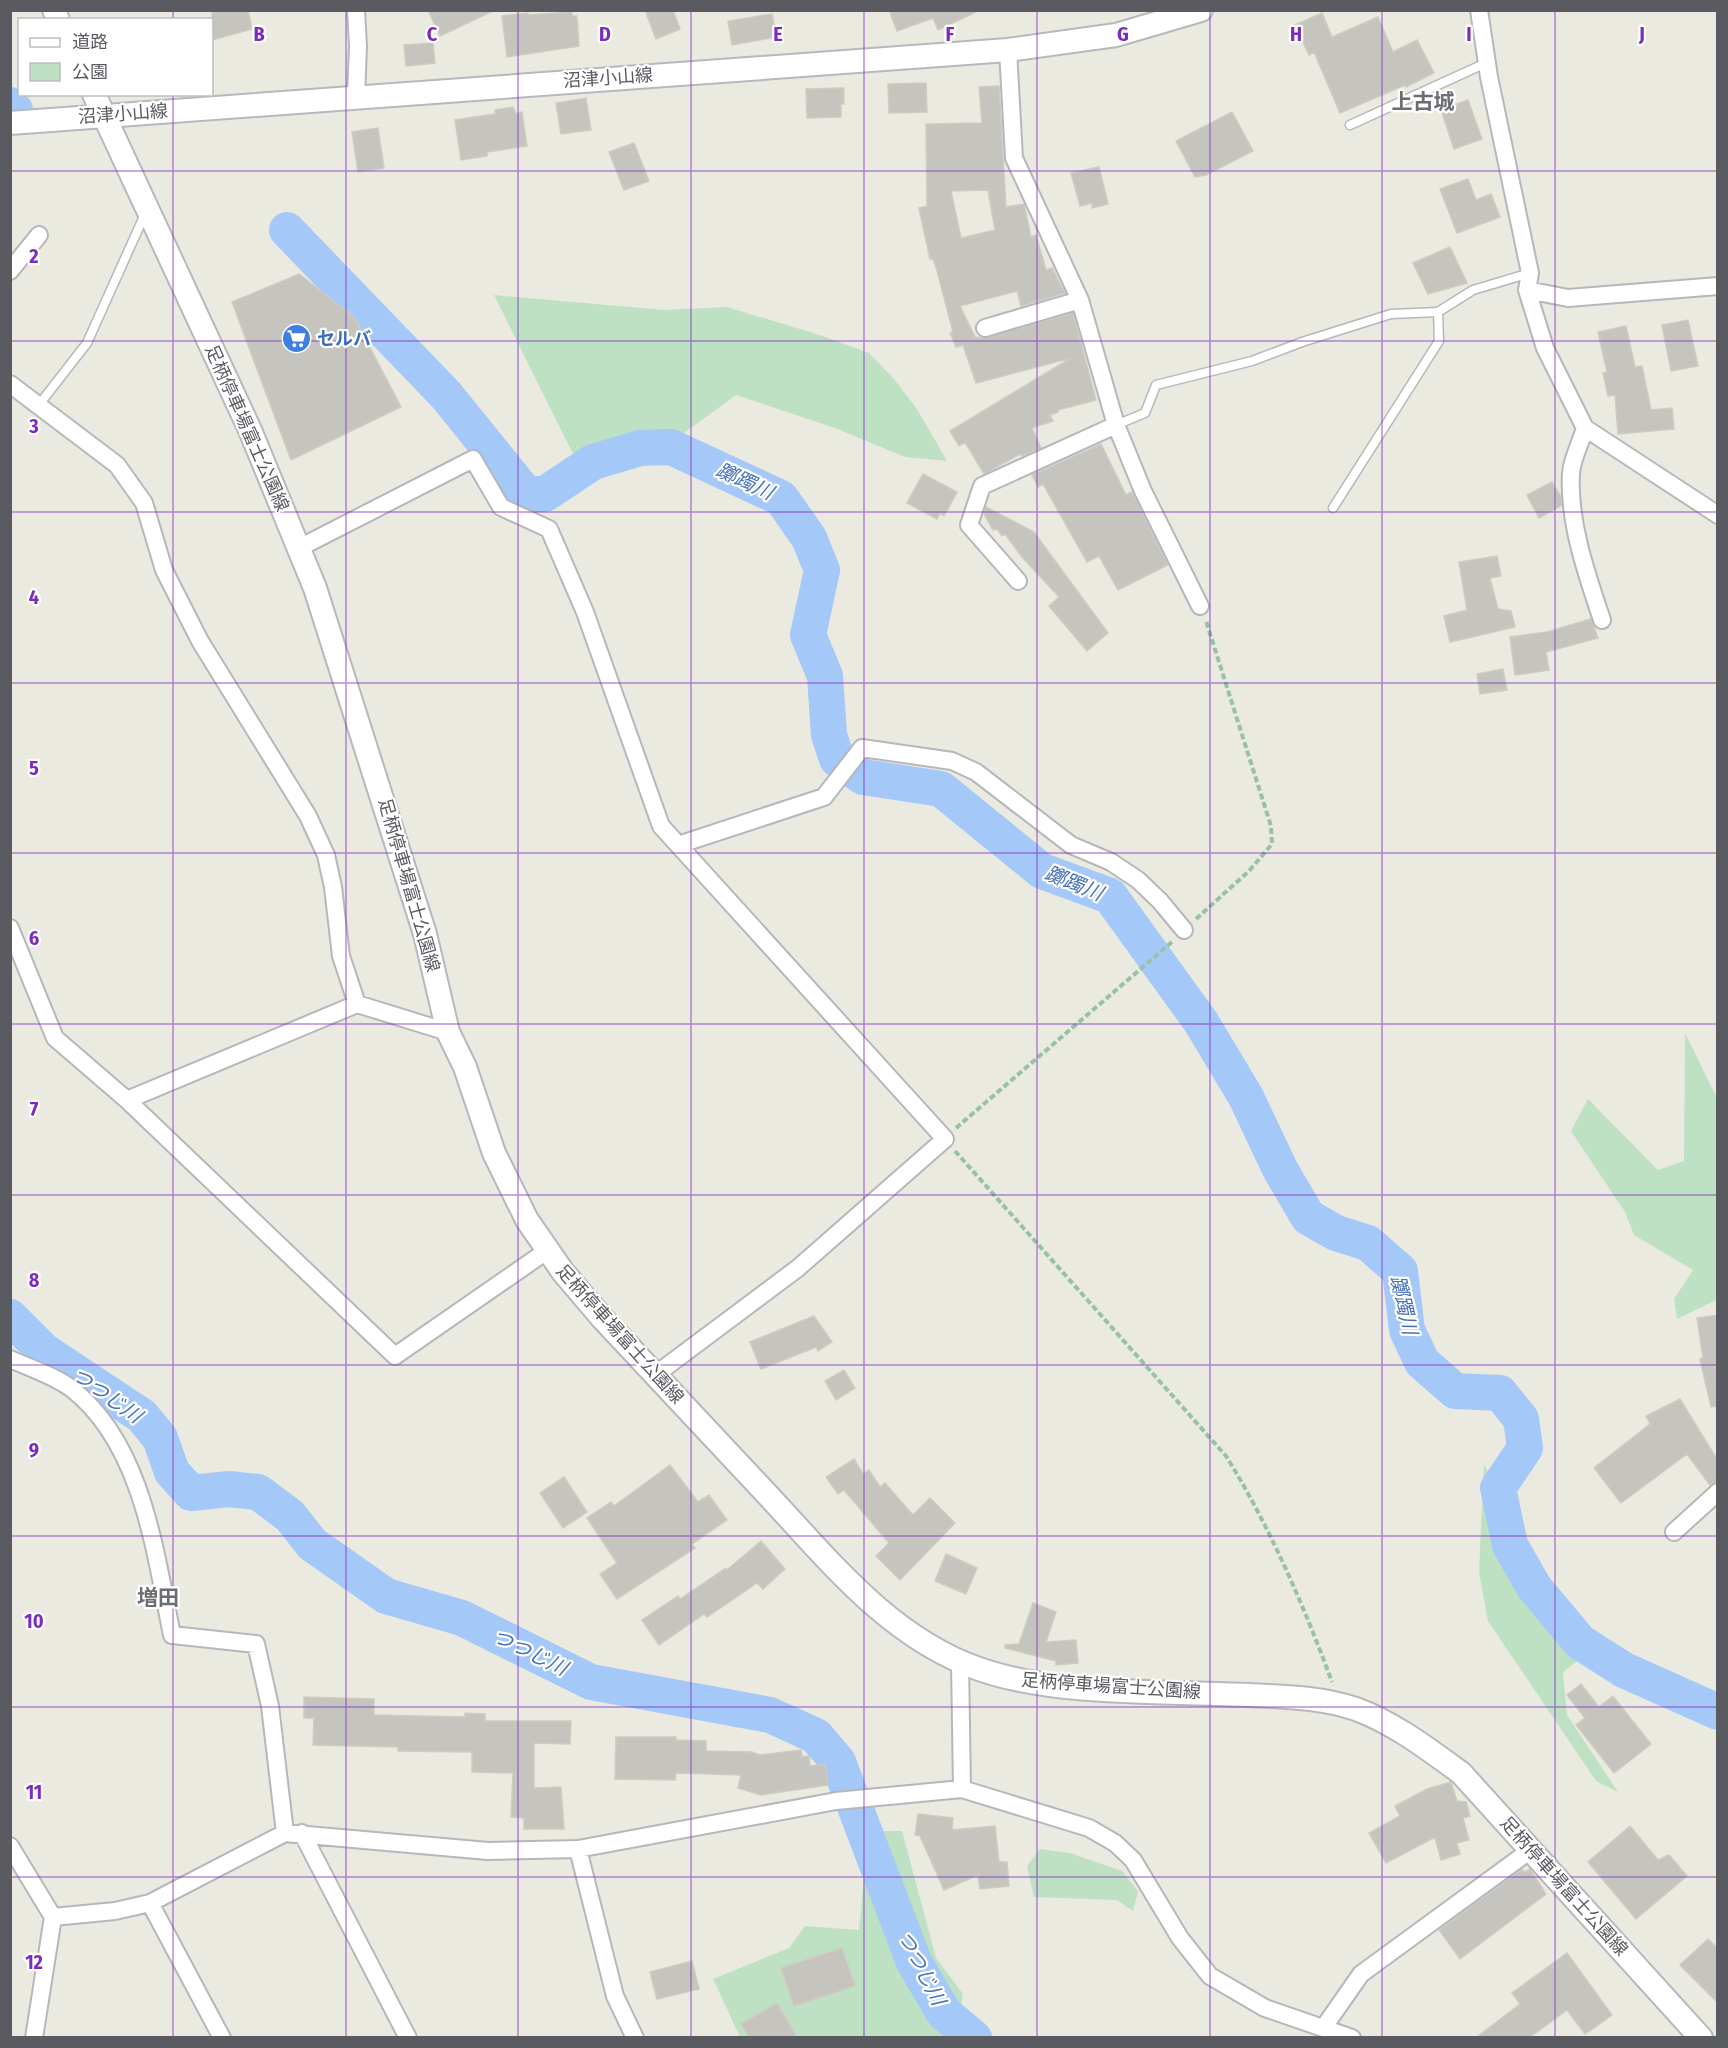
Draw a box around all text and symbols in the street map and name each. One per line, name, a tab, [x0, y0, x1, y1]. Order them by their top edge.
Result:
legend	[18, 18, 213, 96]
text: B	[253, 22, 265, 46]
text: C	[427, 22, 438, 46]
text: D	[599, 22, 611, 46]
text: E	[773, 22, 783, 46]
text: F	[946, 22, 955, 46]
text: G	[1117, 22, 1129, 46]
text: H	[1290, 22, 1302, 46]
text: I	[1466, 22, 1472, 46]
text: J	[1638, 22, 1645, 46]
text: 道路	[72, 31, 108, 53]
text: 公園	[72, 61, 108, 83]
street label: 沼津小山線	[562, 64, 654, 92]
district label: 上古城	[1392, 89, 1455, 115]
street label: 沼津小山線	[77, 100, 169, 128]
text: 2	[28, 244, 39, 268]
supermarket icon: セルバ	[280, 323, 312, 355]
place label: セルバ	[317, 328, 371, 350]
street label: 足柄停車場富士公園線	[200, 341, 294, 515]
text: 3	[28, 414, 39, 438]
water label: 躑躅川	[713, 457, 779, 505]
text: 4	[29, 585, 39, 609]
text: 5	[29, 756, 39, 780]
street label: 足柄停車場富士公園線	[374, 795, 444, 975]
water label: 躑躅川	[1042, 861, 1108, 906]
text: 6	[29, 926, 39, 950]
text: 7	[30, 1097, 39, 1121]
street label: 足柄停車場富士公園線	[552, 1260, 688, 1408]
text: 8	[29, 1268, 40, 1292]
water label: 躑躅川	[1386, 1273, 1423, 1339]
water label: つつじ川	[67, 1362, 148, 1429]
text: 9	[29, 1438, 39, 1462]
district label: 増田	[137, 1585, 179, 1611]
text: 10	[24, 1609, 44, 1633]
water label: つつじ川	[489, 1624, 573, 1681]
street label: 足柄停車場富士公園線	[1020, 1669, 1202, 1703]
text: 11	[26, 1780, 42, 1804]
street label: 足柄停車場富士公園線	[1496, 1812, 1632, 1960]
water label: つつじ川	[893, 1927, 952, 2011]
text: 12	[25, 1950, 43, 1974]

